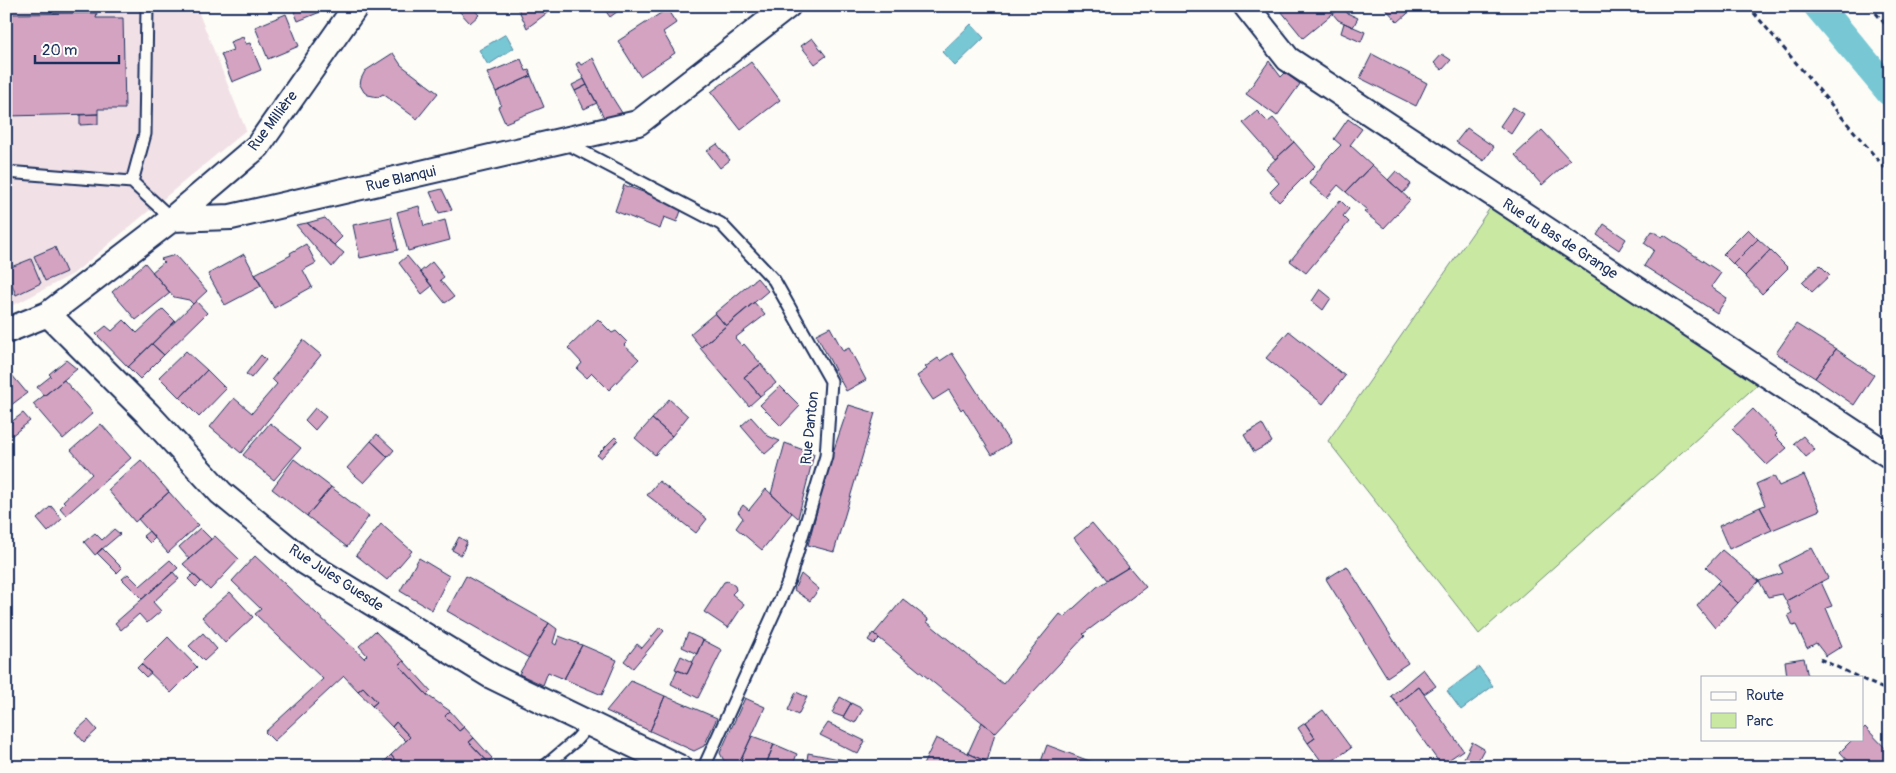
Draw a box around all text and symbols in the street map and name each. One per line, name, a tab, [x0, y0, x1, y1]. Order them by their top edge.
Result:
scale bar	[35, 32, 119, 64]
text: 20 m	[42, 41, 77, 60]
street label: Rue Millière	[244, 87, 302, 155]
street label: Rue Blanqui	[364, 162, 438, 196]
street label: Rue du Bas de Grange	[1499, 195, 1622, 284]
street label: Rue Danton	[797, 390, 823, 466]
street label: Rue Jules Guesde	[285, 540, 387, 616]
legend	[1701, 676, 1864, 740]
text: Route	[1746, 686, 1784, 705]
text: Parc	[1746, 712, 1774, 731]

